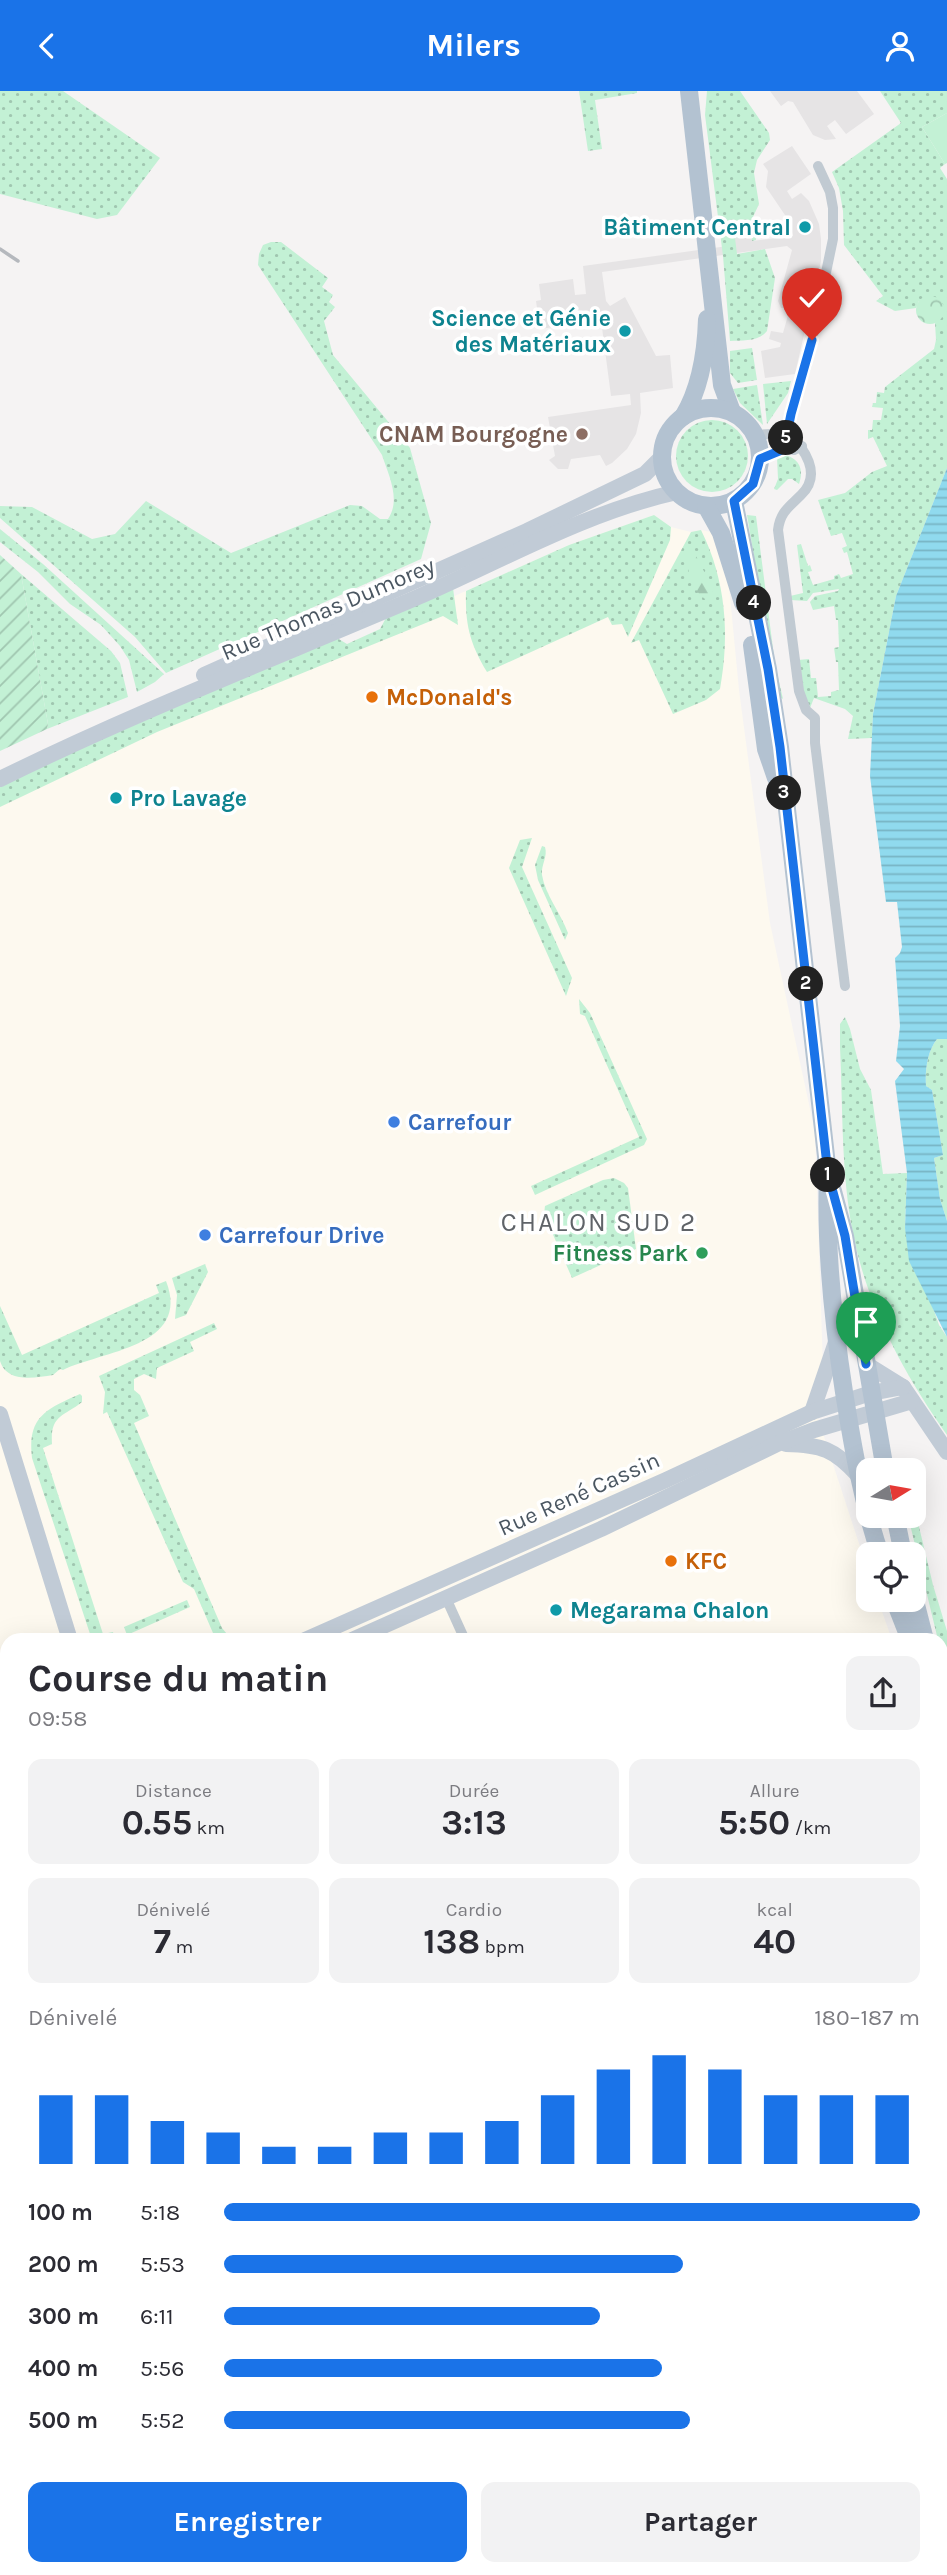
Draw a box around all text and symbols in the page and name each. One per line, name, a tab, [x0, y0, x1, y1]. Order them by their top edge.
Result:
icon: back	[28, 27, 66, 65]
text: Milers	[426, 27, 521, 64]
icon: person	[881, 27, 919, 65]
place label: Bâtiment Central	[603, 214, 791, 241]
marker: Bâtiment Central	[797, 219, 813, 235]
pin	[782, 268, 842, 340]
icon: check	[793, 279, 831, 317]
place label: Science et Génie des Matériaux	[431, 305, 611, 358]
marker: Science et Génie des Matériaux	[617, 323, 633, 339]
place label: CNAM Bourgogne	[379, 421, 568, 448]
pin: 5	[768, 421, 804, 455]
marker: CNAM Bourgogne	[574, 426, 590, 442]
text: 5	[780, 426, 791, 448]
street label: Rue Thomas Dumorey	[217, 552, 439, 666]
pin: 4	[736, 585, 772, 621]
text: 4	[748, 591, 759, 613]
place label: McDonald's	[386, 684, 512, 711]
marker: McDonald's	[364, 689, 380, 705]
pin: 3	[766, 775, 802, 811]
text: 3	[778, 781, 789, 803]
place label: Pro Lavage	[130, 785, 247, 812]
marker: Pro Lavage	[108, 790, 124, 806]
pin: 2	[788, 967, 824, 1001]
text: 2	[800, 972, 811, 994]
place label: Carrefour	[408, 1109, 511, 1136]
marker: Carrefour	[386, 1114, 402, 1130]
pin: 1	[810, 1157, 846, 1193]
text: 1	[824, 1163, 831, 1185]
district label: CHALON SUD 2	[501, 1207, 697, 1238]
place label: Carrefour Drive	[219, 1222, 385, 1249]
marker: Carrefour Drive	[197, 1227, 213, 1243]
place label: Fitness Park	[553, 1240, 688, 1267]
marker: Fitness Park	[694, 1245, 710, 1261]
pin	[836, 1292, 896, 1364]
icon: arrive	[847, 1303, 885, 1341]
street label: Rue René Cassin	[494, 1446, 664, 1542]
north arrow	[856, 1458, 926, 1528]
map controls	[856, 1458, 926, 1612]
button: locate	[856, 1542, 926, 1612]
place label: KFC	[685, 1548, 727, 1575]
marker: KFC	[663, 1553, 679, 1569]
place label: Megarama Chalon	[570, 1597, 769, 1624]
marker: Megarama Chalon	[548, 1602, 564, 1618]
text: Course du matin	[28, 1656, 328, 1701]
button: share	[846, 1656, 920, 1730]
text: 09:58	[28, 1705, 87, 1732]
text: Distance	[135, 1780, 212, 1802]
text: Durée	[449, 1780, 499, 1802]
text: Allure	[750, 1780, 800, 1802]
text: 0.55	[122, 1802, 192, 1843]
text: 3:13	[441, 1802, 507, 1843]
text: 5:50	[718, 1802, 790, 1843]
text: km	[192, 1817, 225, 1839]
text: /km	[790, 1817, 831, 1839]
text: Dénivelé	[136, 1899, 210, 1921]
text: Cardio	[446, 1899, 502, 1921]
text: kcal	[757, 1899, 793, 1921]
text: 7	[153, 1921, 171, 1962]
text: 138	[423, 1921, 480, 1962]
text: 40	[753, 1921, 796, 1962]
text: m	[171, 1936, 193, 1958]
text: bpm	[480, 1936, 525, 1958]
text: Dénivelé	[28, 2004, 117, 2031]
text: 180–187 m	[814, 2004, 920, 2031]
text: 100 m	[28, 2199, 93, 2226]
text: 5:18	[140, 2199, 180, 2226]
text: 200 m	[28, 2251, 99, 2278]
text: 5:53	[140, 2251, 185, 2278]
text: 300 m	[28, 2303, 99, 2330]
text: 6:11	[140, 2303, 174, 2330]
text: 400 m	[28, 2355, 98, 2382]
text: 5:56	[140, 2355, 184, 2382]
text: 500 m	[28, 2407, 98, 2434]
text: 5:52	[140, 2407, 185, 2434]
button: Enregistrer	[28, 2482, 467, 2562]
button: Partager	[481, 2482, 920, 2562]

